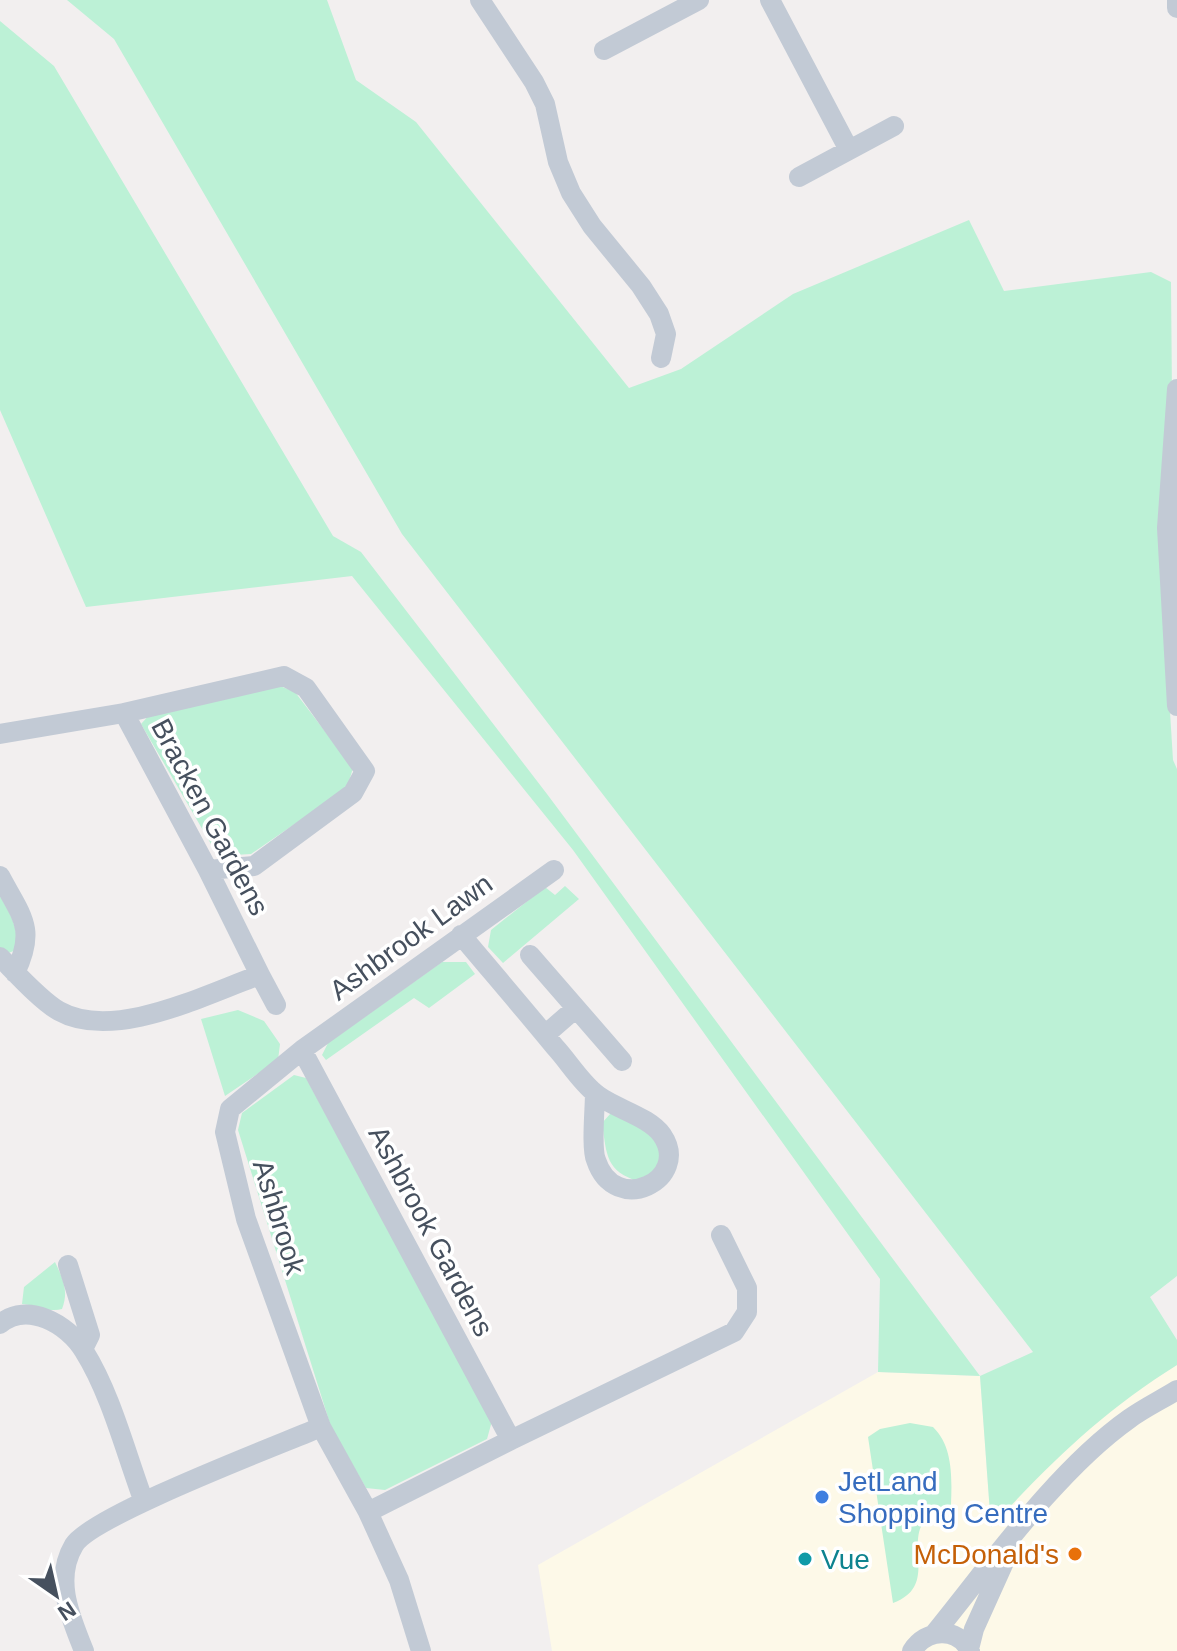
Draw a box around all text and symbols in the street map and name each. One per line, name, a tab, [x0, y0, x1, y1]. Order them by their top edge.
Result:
street label: Bracken Gardens	[145, 714, 275, 920]
street label: Ashbrook Lawn	[324, 868, 498, 1006]
street label: Ashbrook Gardens	[363, 1121, 499, 1341]
street label: Ashbrook	[247, 1156, 311, 1279]
place label: JetLand Shopping Centre	[838, 1466, 1048, 1529]
marker: JetLand Shopping Centre	[813, 1488, 831, 1506]
place label: McDonald's	[914, 1539, 1059, 1570]
place label: Vue	[821, 1544, 870, 1575]
marker: McDonald's	[1066, 1545, 1084, 1563]
marker: Vue	[796, 1550, 814, 1568]
north arrow	[16, 1555, 96, 1635]
text: N	[53, 1596, 80, 1626]

